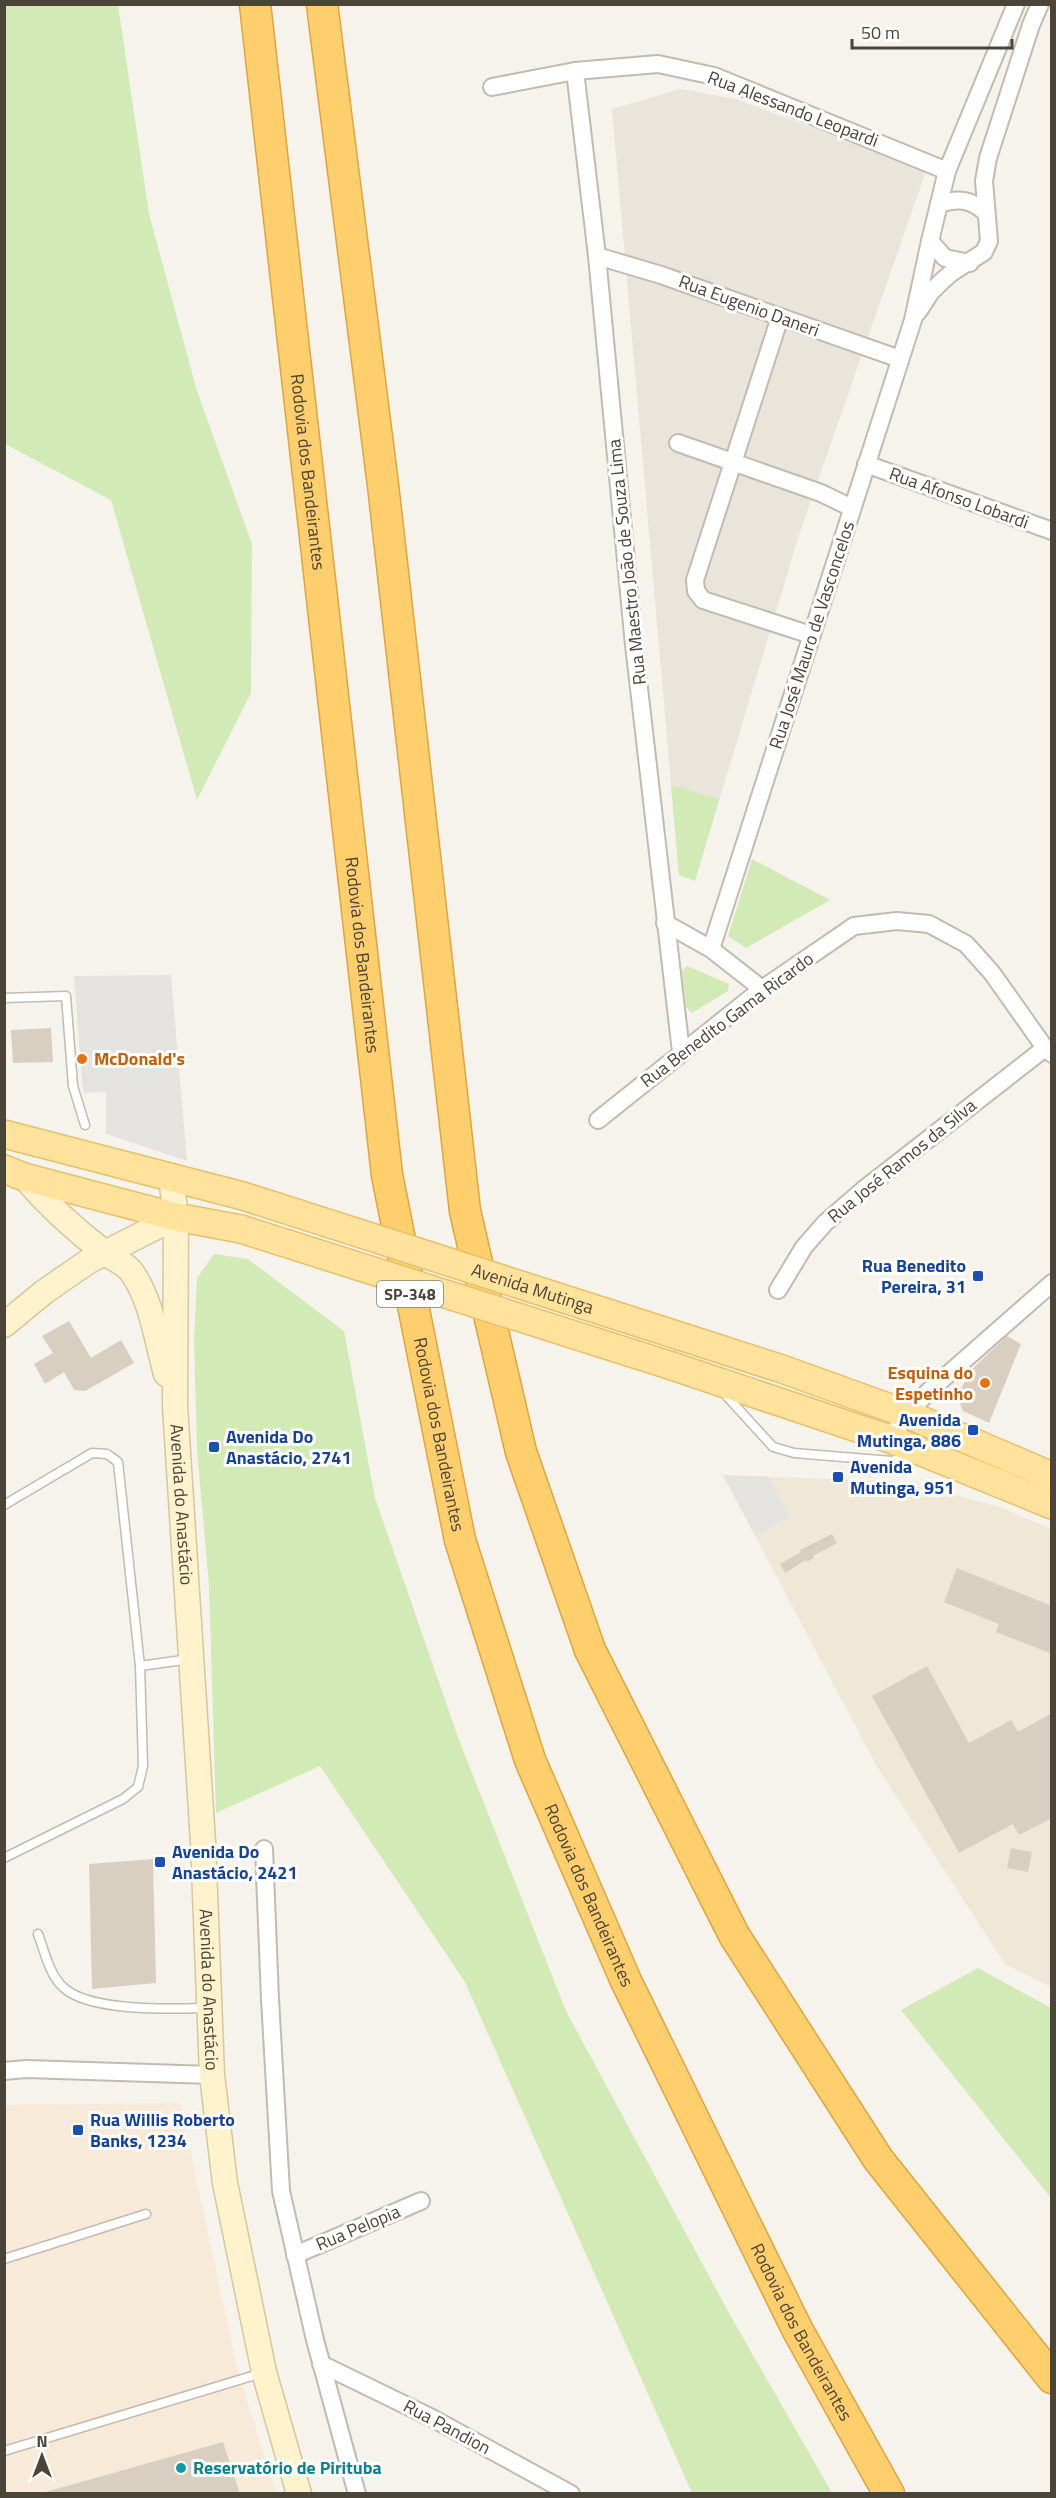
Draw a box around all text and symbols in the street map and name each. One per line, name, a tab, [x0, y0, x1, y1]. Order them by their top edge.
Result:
scale bar	[852, 12, 1012, 50]
text: 50 m	[861, 19, 900, 46]
street label: Rua Alessando Leopardi	[704, 63, 883, 154]
street label: Rua Eugenio Daneri	[675, 268, 823, 344]
street label: Rodovia dos Bandeirantes	[284, 372, 333, 572]
street label: Rua Maestro João de Souza Lima	[600, 438, 653, 686]
street label: Rua Afonso Lobardi	[886, 460, 1033, 535]
street label: Rua José Mauro de Vasconcelos	[762, 517, 861, 752]
street label: Rodovia dos Bandeirantes	[338, 855, 387, 1055]
street label: Rua Benedito Gama Ricardo	[634, 945, 819, 1094]
place label: McDonald's	[94, 1045, 185, 1072]
marker: McDonald's	[75, 1052, 89, 1066]
street label: Rua José Ramos da Silva	[822, 1092, 982, 1229]
place label: Rua Benedito Pereira, 31	[862, 1252, 966, 1300]
street label: Avenida Mutinga	[468, 1256, 597, 1321]
marker: Rua Benedito Pereira, 31	[971, 1269, 985, 1283]
road number: SP-348	[377, 1281, 443, 1307]
street label: Rodovia dos Bandeirantes	[407, 1335, 472, 1534]
place label: Esquina do Espetinho	[888, 1359, 973, 1407]
marker: Esquina do Espetinho	[978, 1376, 992, 1390]
place label: Avenida Mutinga, 886	[857, 1406, 961, 1454]
street label: Avenida do Anastácio	[163, 1423, 200, 1586]
place label: Avenida Do Anastácio, 2741	[226, 1423, 352, 1471]
marker: Avenida Mutinga, 886	[966, 1423, 980, 1437]
marker: Avenida Do Anastácio, 2741	[207, 1440, 221, 1454]
place label: Avenida Mutinga, 951	[850, 1453, 954, 1501]
marker: Avenida Mutinga, 951	[831, 1470, 845, 1484]
street label: Rodovia dos Bandeirantes	[538, 1799, 641, 1991]
place label: Avenida Do Anastácio, 2421	[172, 1838, 298, 1886]
marker: Avenida Do Anastácio, 2421	[153, 1855, 167, 1869]
street label: Avenida do Anastácio	[193, 1908, 226, 2071]
place label: Rua Willis Roberto Banks, 1234	[90, 2106, 235, 2154]
marker: Rua Willis Roberto Banks, 1234	[71, 2123, 85, 2137]
street label: Rua Pelopia	[311, 2198, 404, 2257]
street label: Rodovia dos Bandeirantes	[744, 2239, 860, 2426]
street label: Rua Pandion	[399, 2392, 496, 2461]
north arrow	[12, 2426, 72, 2486]
text: N	[36, 2429, 48, 2453]
place label: Reservatório de Pirituba	[193, 2454, 382, 2481]
marker: Reservatório de Pirituba	[174, 2461, 188, 2475]

